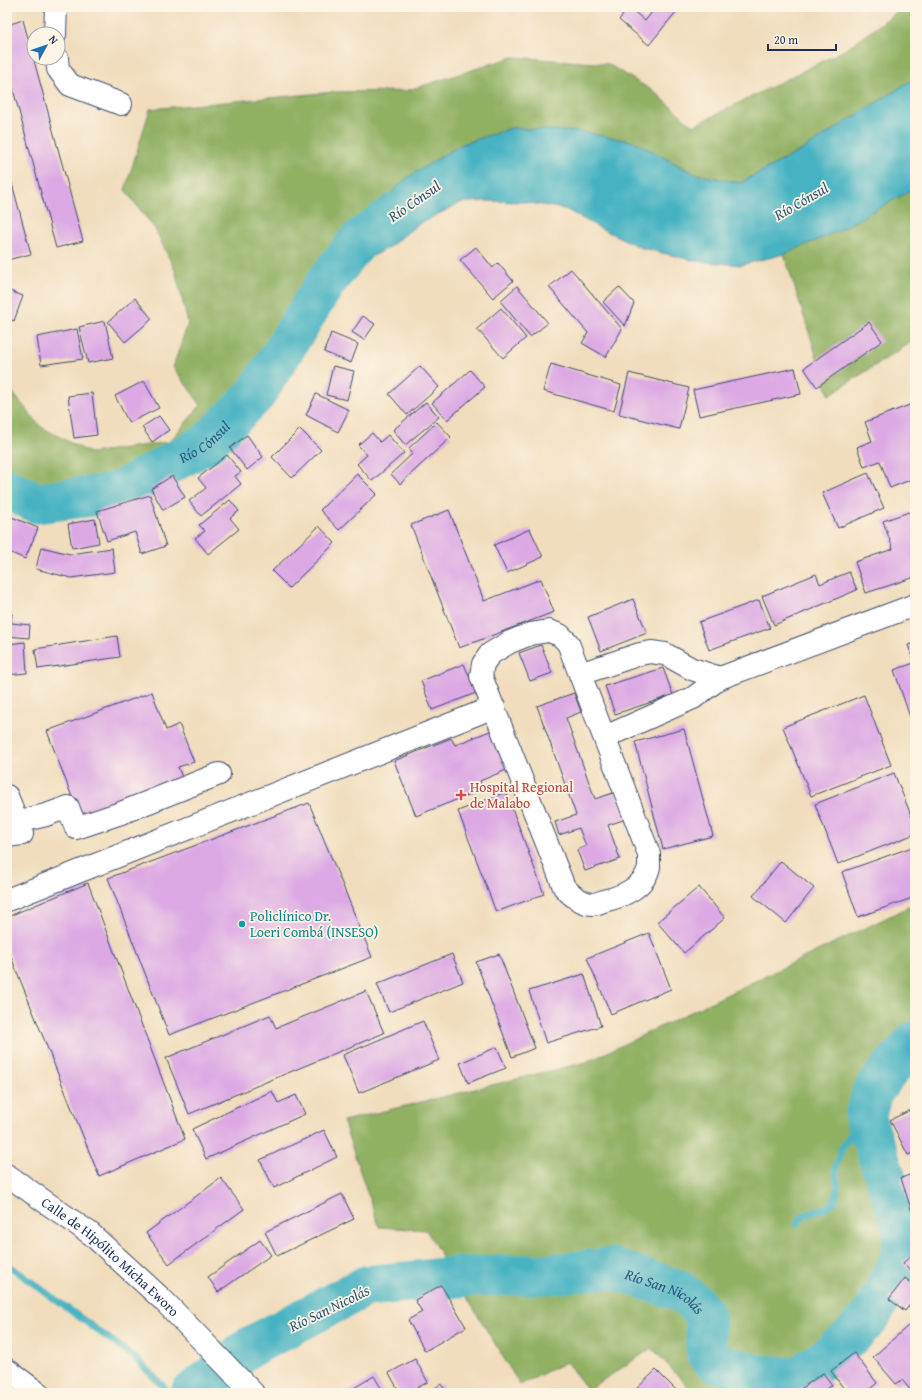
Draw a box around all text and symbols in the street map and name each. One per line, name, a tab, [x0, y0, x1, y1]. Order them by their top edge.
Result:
north arrow	[26, 26, 66, 66]
scale bar	[768, 26, 836, 52]
text: 20 m	[774, 31, 798, 48]
text: N	[45, 32, 63, 48]
water label: Río Cónsul	[383, 175, 445, 227]
water label: Río Cónsul	[769, 177, 832, 225]
water label: Río Cónsul	[174, 415, 235, 468]
place label: Hospital Regional de Malabo	[470, 777, 573, 813]
marker: Hospital Regional de Malabo	[455, 789, 467, 801]
place label: Policlínico Dr. Loeri Combá (INSESO)	[250, 906, 378, 942]
marker: Policlínico Dr. Loeri Combá (INSESO)	[237, 919, 247, 929]
street label: Calle de Hipólito Micha Eworo	[37, 1192, 184, 1321]
water label: Río San Nicolás	[622, 1262, 710, 1319]
water label: Río San Nicolás	[284, 1279, 373, 1337]

